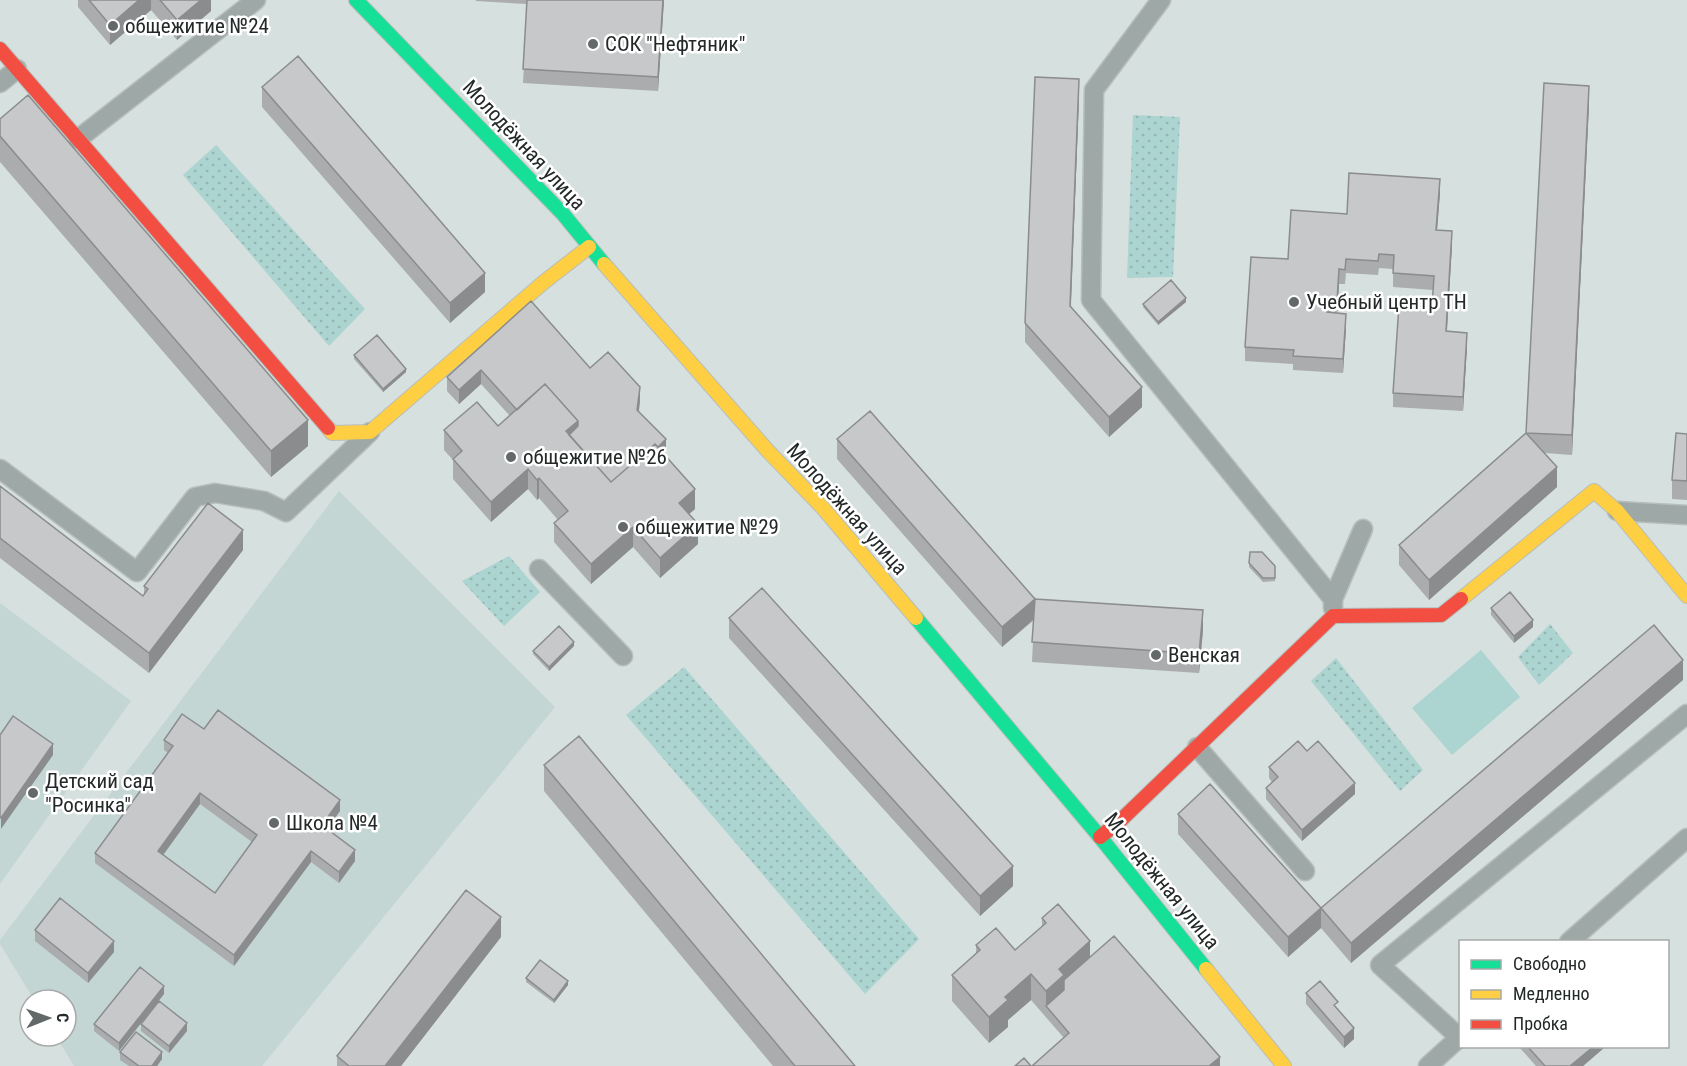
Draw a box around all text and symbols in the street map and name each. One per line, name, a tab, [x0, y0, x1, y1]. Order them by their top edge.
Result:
place label: общежитие №24	[125, 14, 269, 38]
marker: общежитие №24	[106, 19, 120, 33]
place label: СОК "Нефтяник"	[605, 32, 745, 56]
marker: СОК "Нефтяник"	[586, 37, 600, 51]
street label: Молодёжная улица	[458, 75, 590, 215]
place label: Учебный центр ТН	[1306, 290, 1467, 314]
marker: Учебный центр ТН	[1287, 295, 1301, 309]
street label: Молодёжная улица	[782, 438, 912, 580]
place label: общежитие №26	[523, 445, 667, 469]
marker: общежитие №26	[504, 450, 518, 464]
place label: общежитие №29	[635, 515, 779, 539]
marker: общежитие №29	[616, 520, 630, 534]
place label: Венская	[1168, 643, 1240, 667]
marker: Венская	[1149, 648, 1163, 662]
place label: Детский сад "Росинка"	[45, 769, 154, 817]
marker: Детский сад "Росинка"	[26, 786, 40, 800]
street label: Молодёжная улица	[1100, 808, 1224, 954]
place label: Школа №4	[286, 811, 378, 835]
marker: Школа №4	[267, 816, 281, 830]
legend	[1459, 940, 1669, 1048]
text: Свободно	[1513, 953, 1586, 974]
text: Медленно	[1513, 983, 1590, 1004]
north arrow	[18, 988, 78, 1048]
text: С	[53, 1013, 72, 1022]
text: Пробка	[1513, 1013, 1568, 1034]

